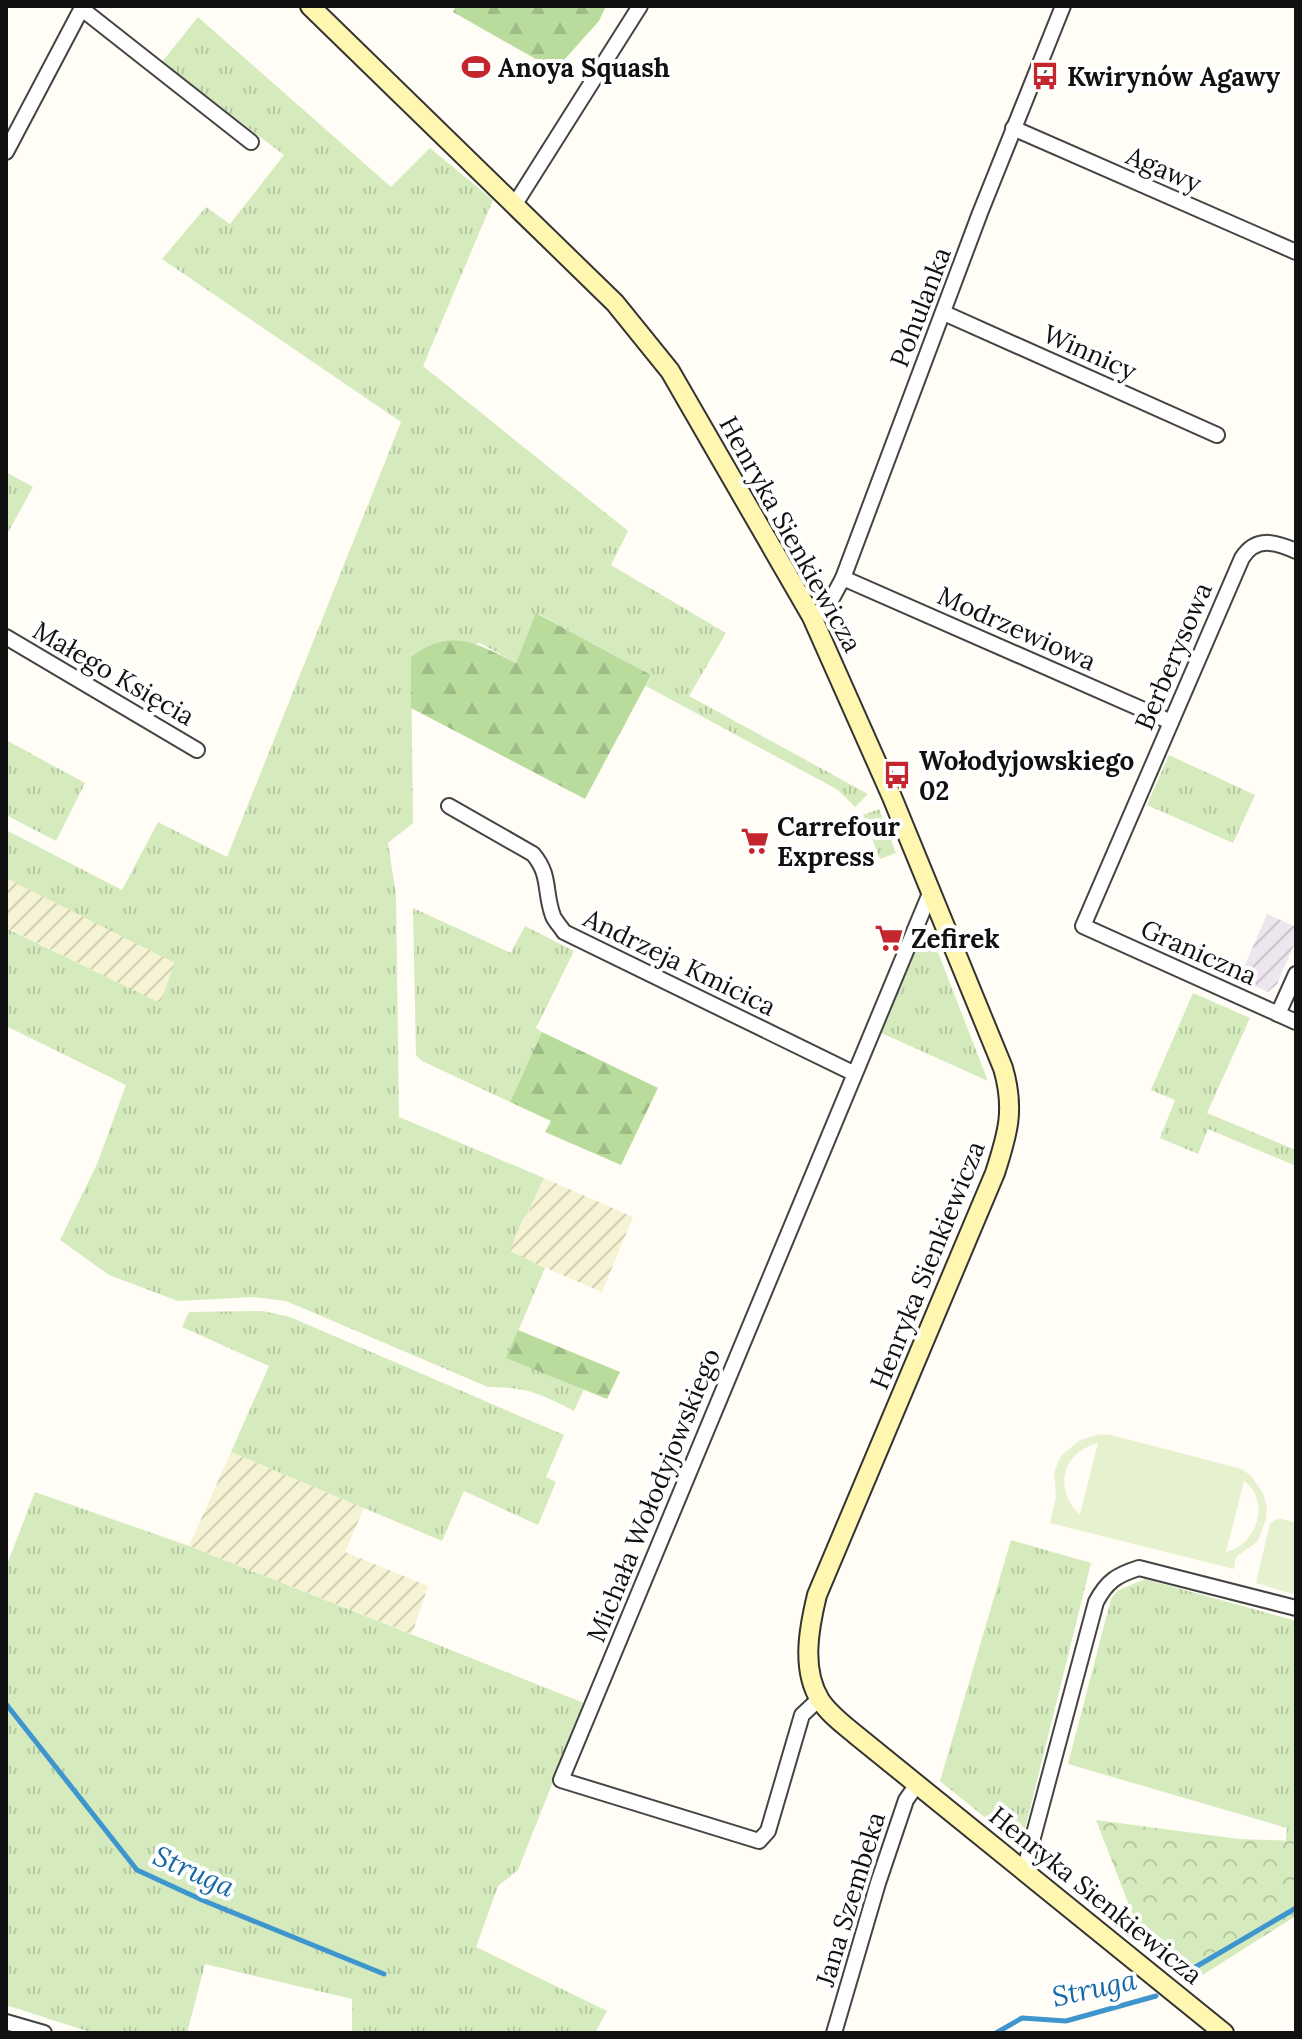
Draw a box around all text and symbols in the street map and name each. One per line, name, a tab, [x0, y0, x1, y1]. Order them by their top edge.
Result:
place label: Anoya Squash	[498, 51, 670, 84]
sports icon: Anoya Squash	[461, 52, 491, 82]
place label: Kwirynów Agawy	[1067, 60, 1281, 93]
bus stop icon: Kwirynów Agawy	[1030, 61, 1060, 91]
street label: Agawy	[1121, 138, 1207, 200]
street label: Pohulanka	[882, 243, 958, 371]
street label: Winnicy	[1038, 317, 1142, 387]
street label: Henryka Sienkiewicza	[712, 410, 870, 658]
street label: Berberysowa	[1127, 577, 1219, 735]
street label: Modrzewiowa	[933, 578, 1101, 678]
street label: Małego Księcia	[27, 613, 201, 733]
place label: Wołodyjowskiego 02	[919, 744, 1134, 807]
bus stop icon: Wołodyjowskiego 02	[882, 760, 912, 790]
place label: Carrefour Express	[777, 810, 900, 873]
supermarket icon: Carrefour Express	[740, 826, 770, 856]
street label: Andrzeja Kmicica	[578, 901, 781, 1023]
street label: Graniczna	[1136, 912, 1262, 992]
place label: Zefirek	[911, 922, 1000, 955]
supermarket icon: Zefirek	[874, 923, 904, 953]
street label: Henryka Sienkiewicza	[862, 1136, 992, 1394]
street label: Michała Wołodyjowskiego	[579, 1343, 727, 1647]
street label: Henryka Sienkiewicza	[983, 1799, 1209, 1991]
street label: Jana Szembeka	[808, 1808, 892, 1991]
water label: Struga	[148, 1837, 241, 1905]
water label: Struga	[1049, 1961, 1140, 2014]

